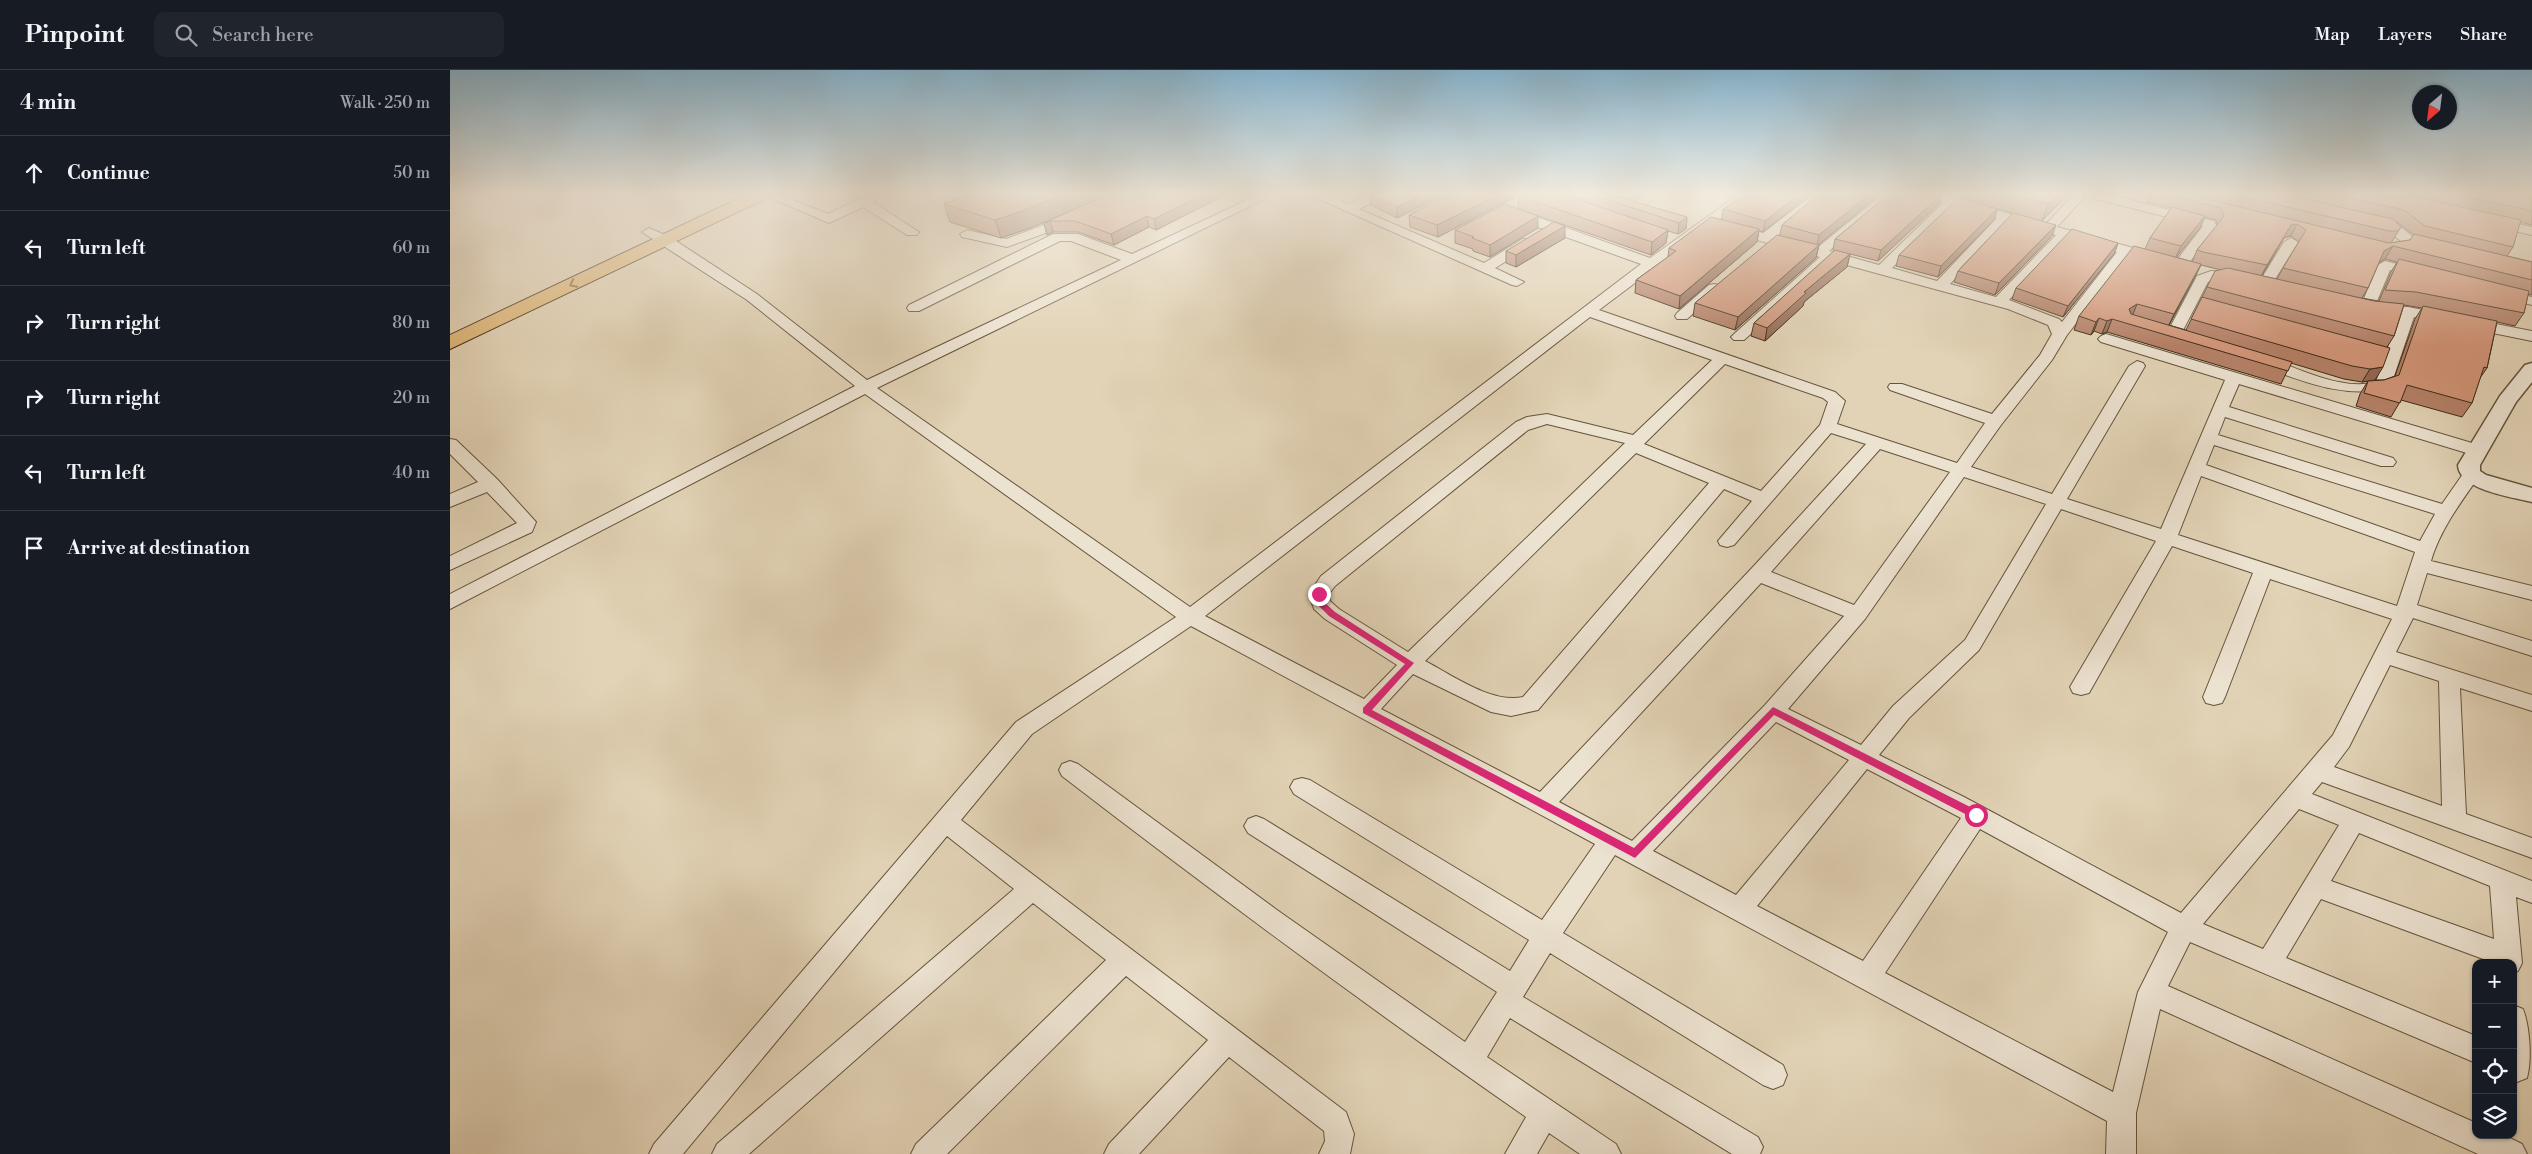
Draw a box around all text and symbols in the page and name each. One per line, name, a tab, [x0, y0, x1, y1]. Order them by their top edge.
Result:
search box	[154, 12, 504, 57]
text: Pinpoint	[25, 20, 124, 50]
icon: search	[172, 21, 200, 49]
text: Search here	[212, 23, 314, 47]
text: Map	[2315, 23, 2350, 46]
text: Layers	[2378, 23, 2432, 46]
text: Share	[2460, 23, 2507, 46]
north arrow	[2412, 85, 2457, 130]
text: 4 min	[20, 90, 76, 116]
text: Walk · 250 m	[340, 93, 430, 113]
icon: ahead	[20, 159, 48, 187]
text: Continue	[67, 161, 150, 185]
text: 50 m	[393, 163, 430, 183]
icon: left	[20, 234, 48, 262]
text: Turn left	[67, 236, 146, 260]
text: 60 m	[392, 238, 430, 258]
one-way arrow	[569, 278, 578, 288]
icon: right	[20, 309, 48, 337]
text: Turn right	[67, 311, 160, 335]
text: 80 m	[392, 313, 430, 333]
icon: right	[20, 384, 48, 412]
text: Turn right	[67, 386, 160, 410]
text: 20 m	[393, 388, 430, 408]
icon: left	[20, 459, 48, 487]
text: Turn left	[67, 461, 146, 485]
text: 40 m	[393, 463, 430, 483]
icon: arrive	[20, 534, 48, 562]
text: Arrive at destination	[67, 536, 250, 560]
route end	[1308, 583, 1331, 606]
route start	[1965, 804, 1988, 827]
map controls	[2472, 959, 2517, 1139]
button: +	[2472, 959, 2517, 1004]
button: −	[2472, 1004, 2517, 1049]
button: locate	[2472, 1049, 2517, 1094]
button: layers	[2472, 1094, 2517, 1139]

